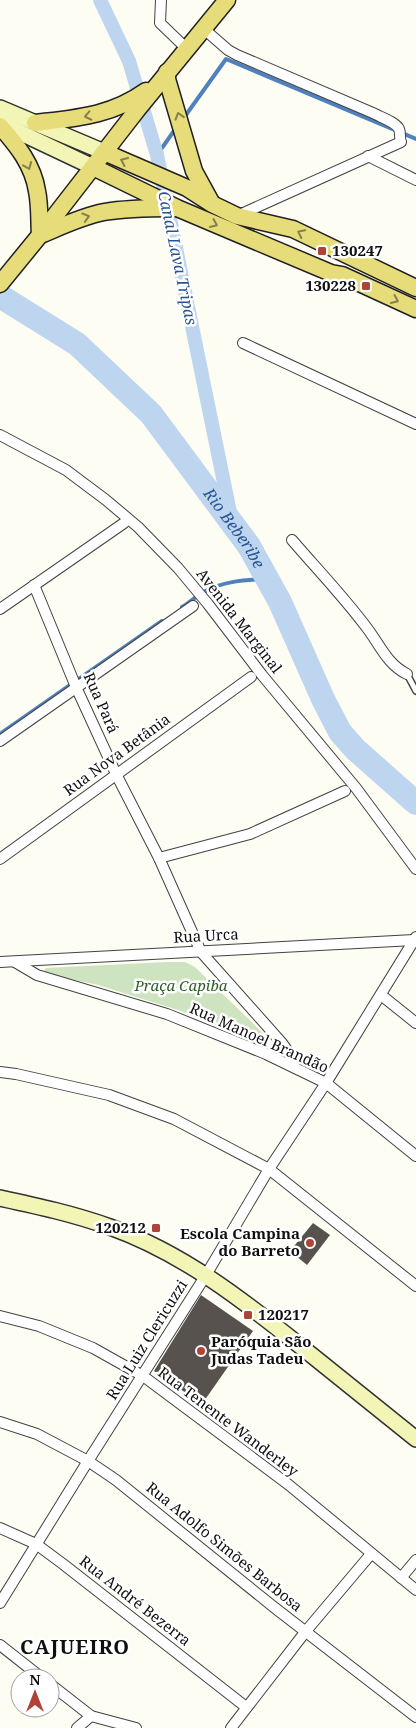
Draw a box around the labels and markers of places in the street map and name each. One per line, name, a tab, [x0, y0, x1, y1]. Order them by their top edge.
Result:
place label: 130247	[332, 240, 383, 260]
marker: 130247	[316, 245, 328, 257]
place label: 130228	[305, 275, 356, 295]
marker: 130228	[360, 280, 372, 292]
place label: 120212	[95, 1217, 146, 1237]
marker: 120212	[150, 1222, 162, 1234]
place label: Escola Campina do Barreto	[180, 1223, 300, 1260]
marker: Escola Campina do Barreto	[304, 1237, 316, 1249]
place label: 120217	[258, 1304, 309, 1324]
marker: 120217	[242, 1309, 254, 1321]
place label: Paróquia São Judas Tadeu	[210, 1331, 311, 1368]
marker: Paróquia São Judas Tadeu	[195, 1345, 207, 1357]

